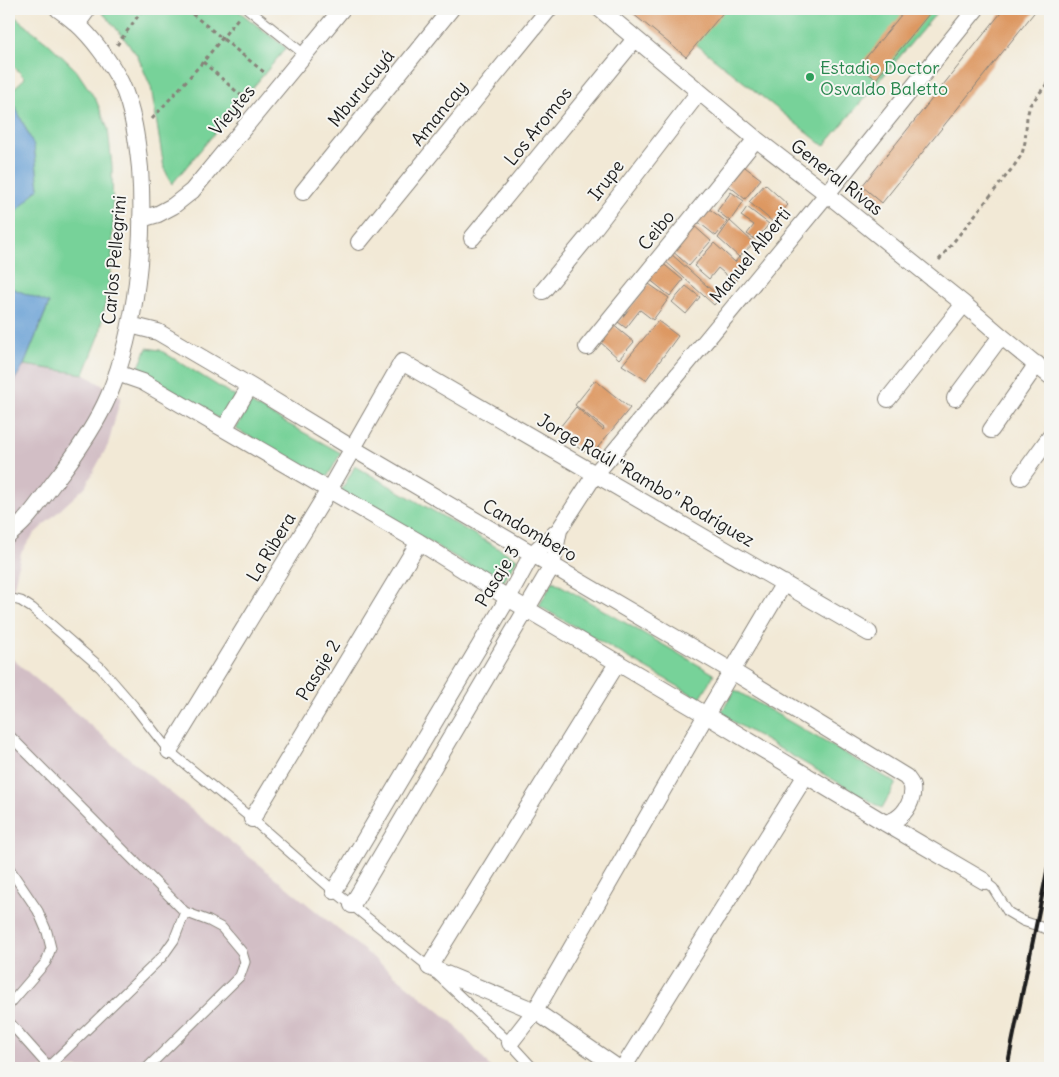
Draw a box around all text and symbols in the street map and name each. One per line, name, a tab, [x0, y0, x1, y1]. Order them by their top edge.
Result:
street label: Mburucuyá	[323, 45, 399, 131]
place label: Estadio Doctor Osvaldo Baletto	[820, 56, 948, 100]
marker: Estadio Doctor Osvaldo Baletto	[804, 71, 816, 83]
street label: Amancay	[406, 76, 472, 150]
street label: Vieytes	[204, 80, 260, 140]
street label: Los Aromos	[499, 82, 577, 170]
street label: General Rivas	[786, 134, 888, 220]
street label: Irupe	[583, 155, 629, 205]
street label: Carlos Pellegrini	[97, 195, 131, 325]
street label: Manuel Alberti	[704, 203, 796, 307]
street label: Ceibo	[633, 205, 679, 255]
street label: Jorge Raúl "Rambo" Rodríguez	[533, 408, 759, 552]
street label: Candombero	[478, 494, 582, 566]
street label: La Ribera	[241, 508, 301, 586]
street label: Pasaje 3	[470, 541, 524, 611]
street label: Pasaje 2	[291, 635, 345, 705]

